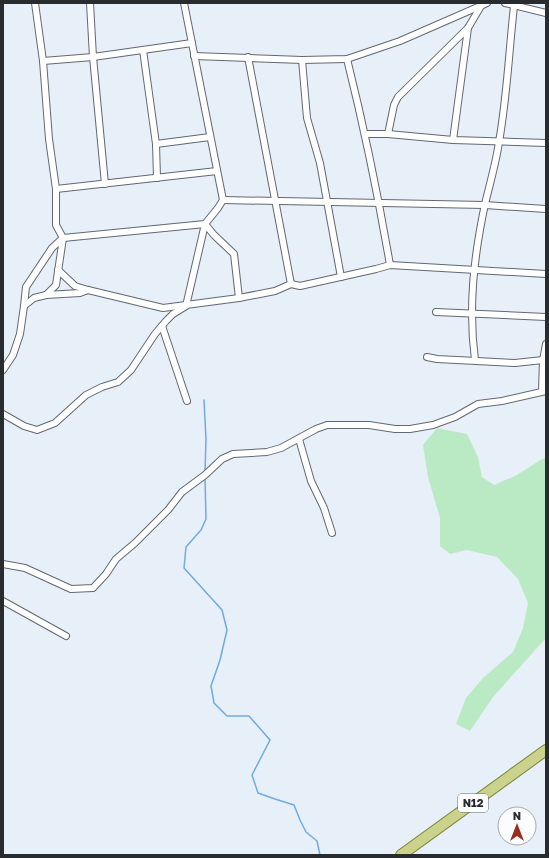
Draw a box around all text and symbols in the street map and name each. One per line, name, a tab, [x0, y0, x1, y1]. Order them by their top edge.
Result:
road number: N12	[458, 794, 488, 812]
north arrow	[497, 806, 537, 846]
text: N	[513, 809, 521, 822]

